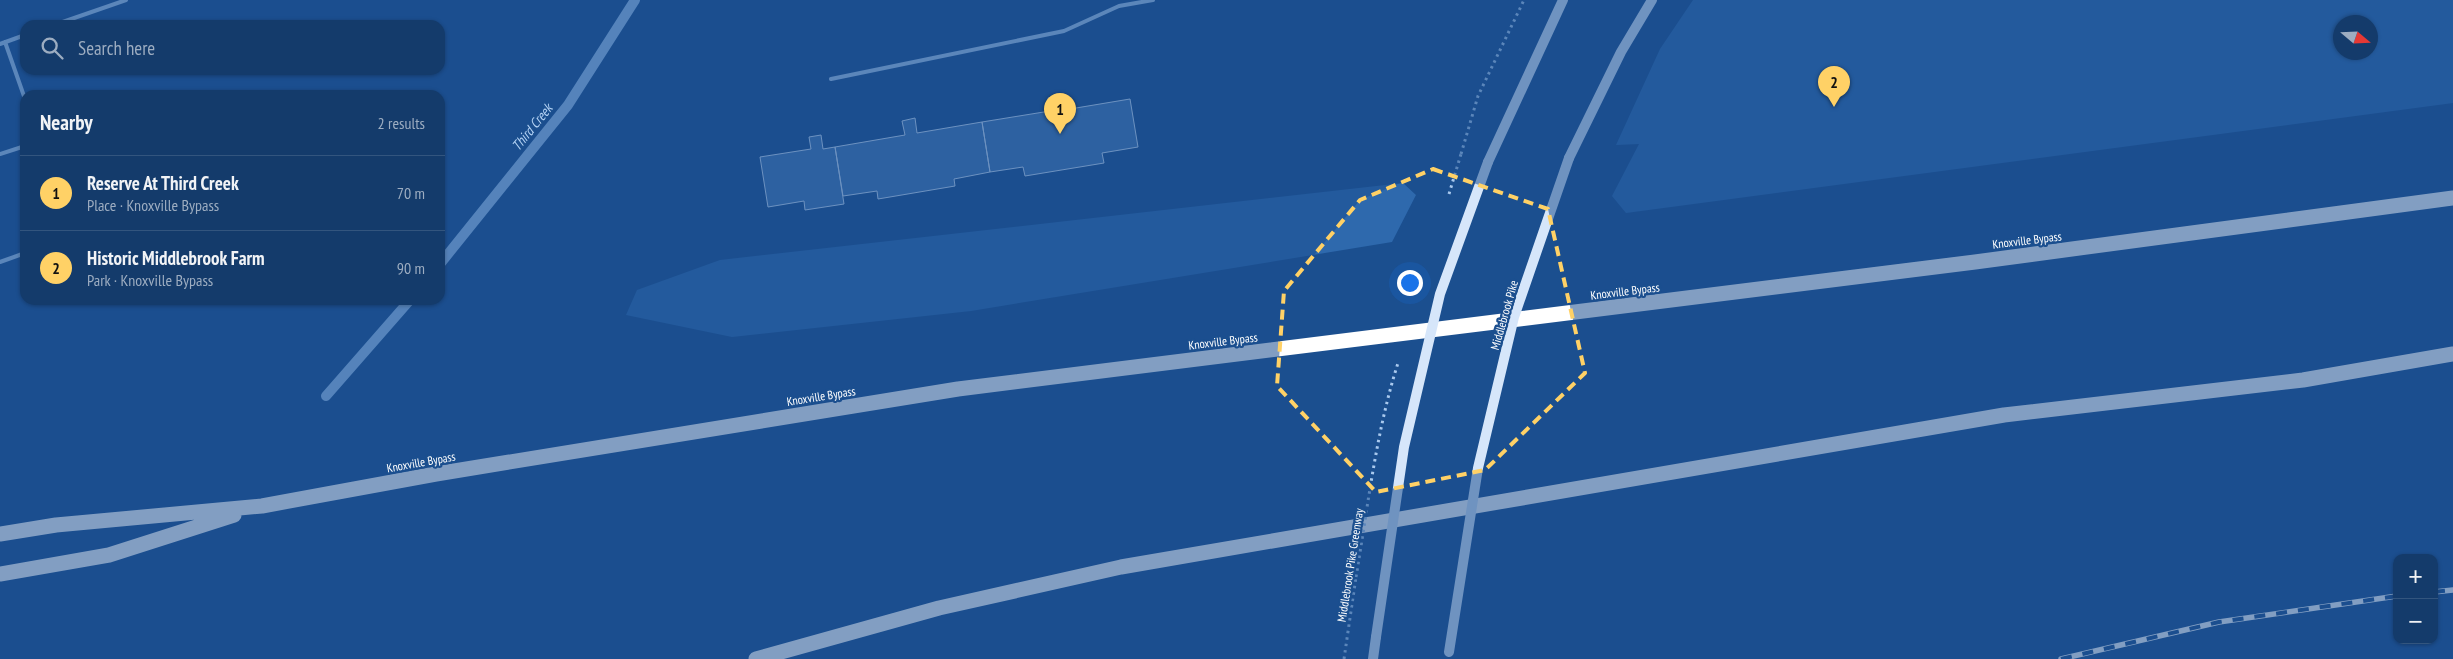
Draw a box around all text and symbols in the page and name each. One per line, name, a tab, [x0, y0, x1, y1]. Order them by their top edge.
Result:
north arrow	[2333, 15, 2378, 60]
search box	[20, 20, 445, 75]
icon: search	[38, 34, 66, 62]
text: Search here	[78, 36, 155, 60]
pin: 2	[1818, 66, 1850, 107]
pin: 1	[1044, 93, 1076, 134]
water label: Third Creek	[508, 99, 557, 154]
text: Nearby	[40, 109, 93, 136]
text: 2 results	[378, 113, 425, 133]
text: Reserve At Third Creek	[87, 171, 239, 195]
text: 1	[52, 183, 60, 203]
text: 70 m	[397, 183, 425, 203]
text: Place · Knoxville Bypass	[87, 195, 219, 215]
street label: Knoxville Bypass	[1992, 228, 2062, 252]
text: Historic Middlebrook Farm	[87, 246, 265, 270]
text: 2	[52, 258, 60, 278]
text: 90 m	[397, 258, 425, 278]
text: Park · Knoxville Bypass	[87, 270, 213, 290]
your location	[1397, 270, 1423, 296]
street label: Middlebrook Pike	[1487, 278, 1521, 352]
street label: Knoxville Bypass	[1590, 279, 1660, 303]
street label: Knoxville Bypass	[1188, 329, 1258, 353]
street label: Knoxville Bypass	[786, 383, 856, 409]
street label: Knoxville Bypass	[385, 449, 457, 475]
street label: Middlebrook Pike Greenway	[1334, 507, 1366, 623]
map controls	[2393, 554, 2438, 644]
button: +	[2393, 554, 2438, 599]
button: −	[2393, 599, 2438, 644]

